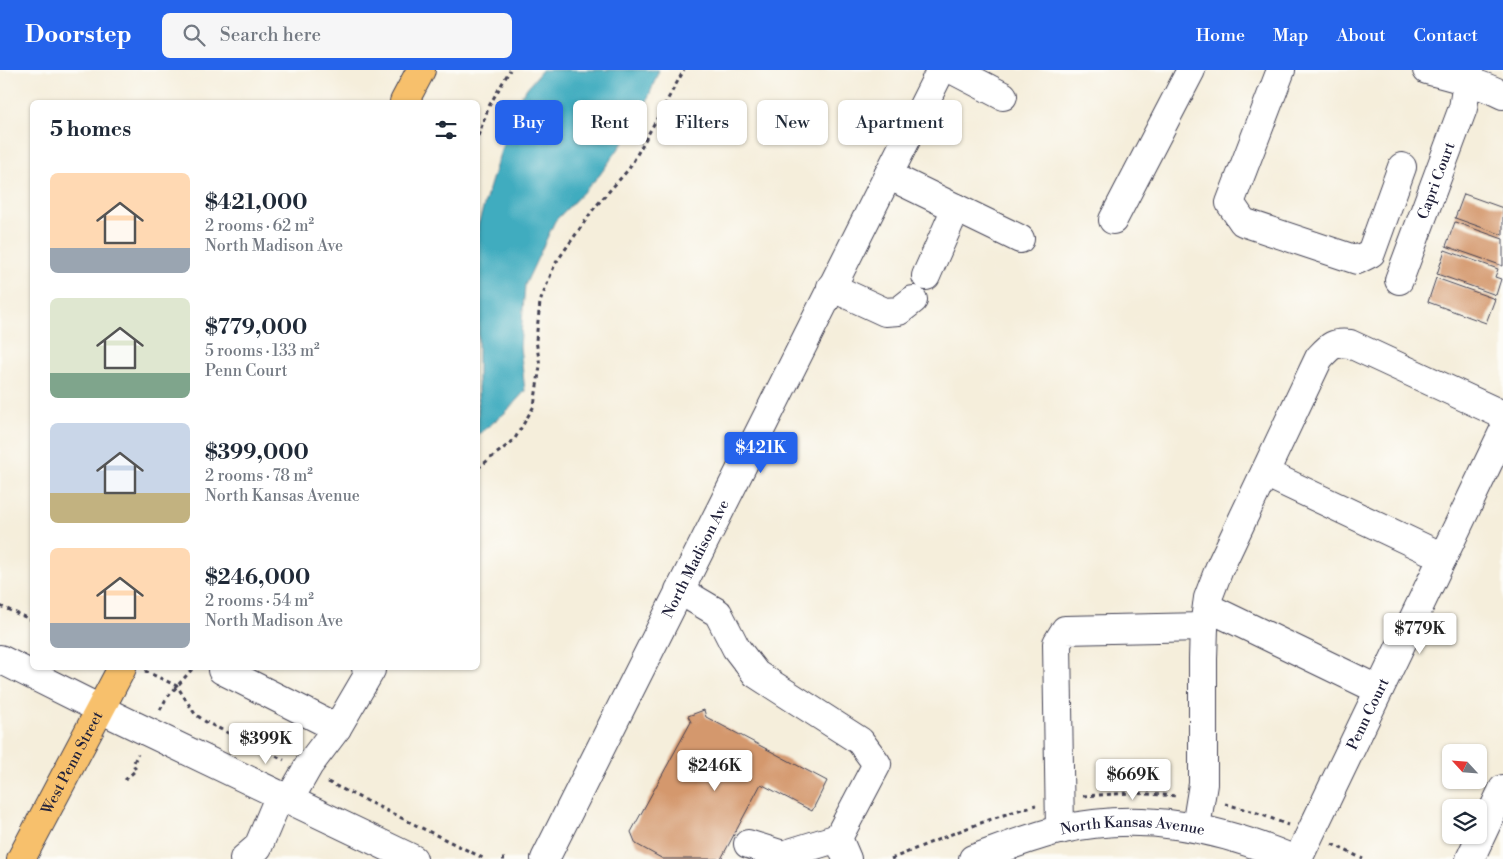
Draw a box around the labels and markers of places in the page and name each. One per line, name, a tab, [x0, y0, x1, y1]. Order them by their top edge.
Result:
pin: $421K	[726, 432, 796, 474]
pin: $779K	[1385, 612, 1455, 655]
pin: $399K	[231, 722, 301, 765]
pin: $246K	[680, 750, 750, 792]
pin: $669K	[1098, 758, 1168, 801]

